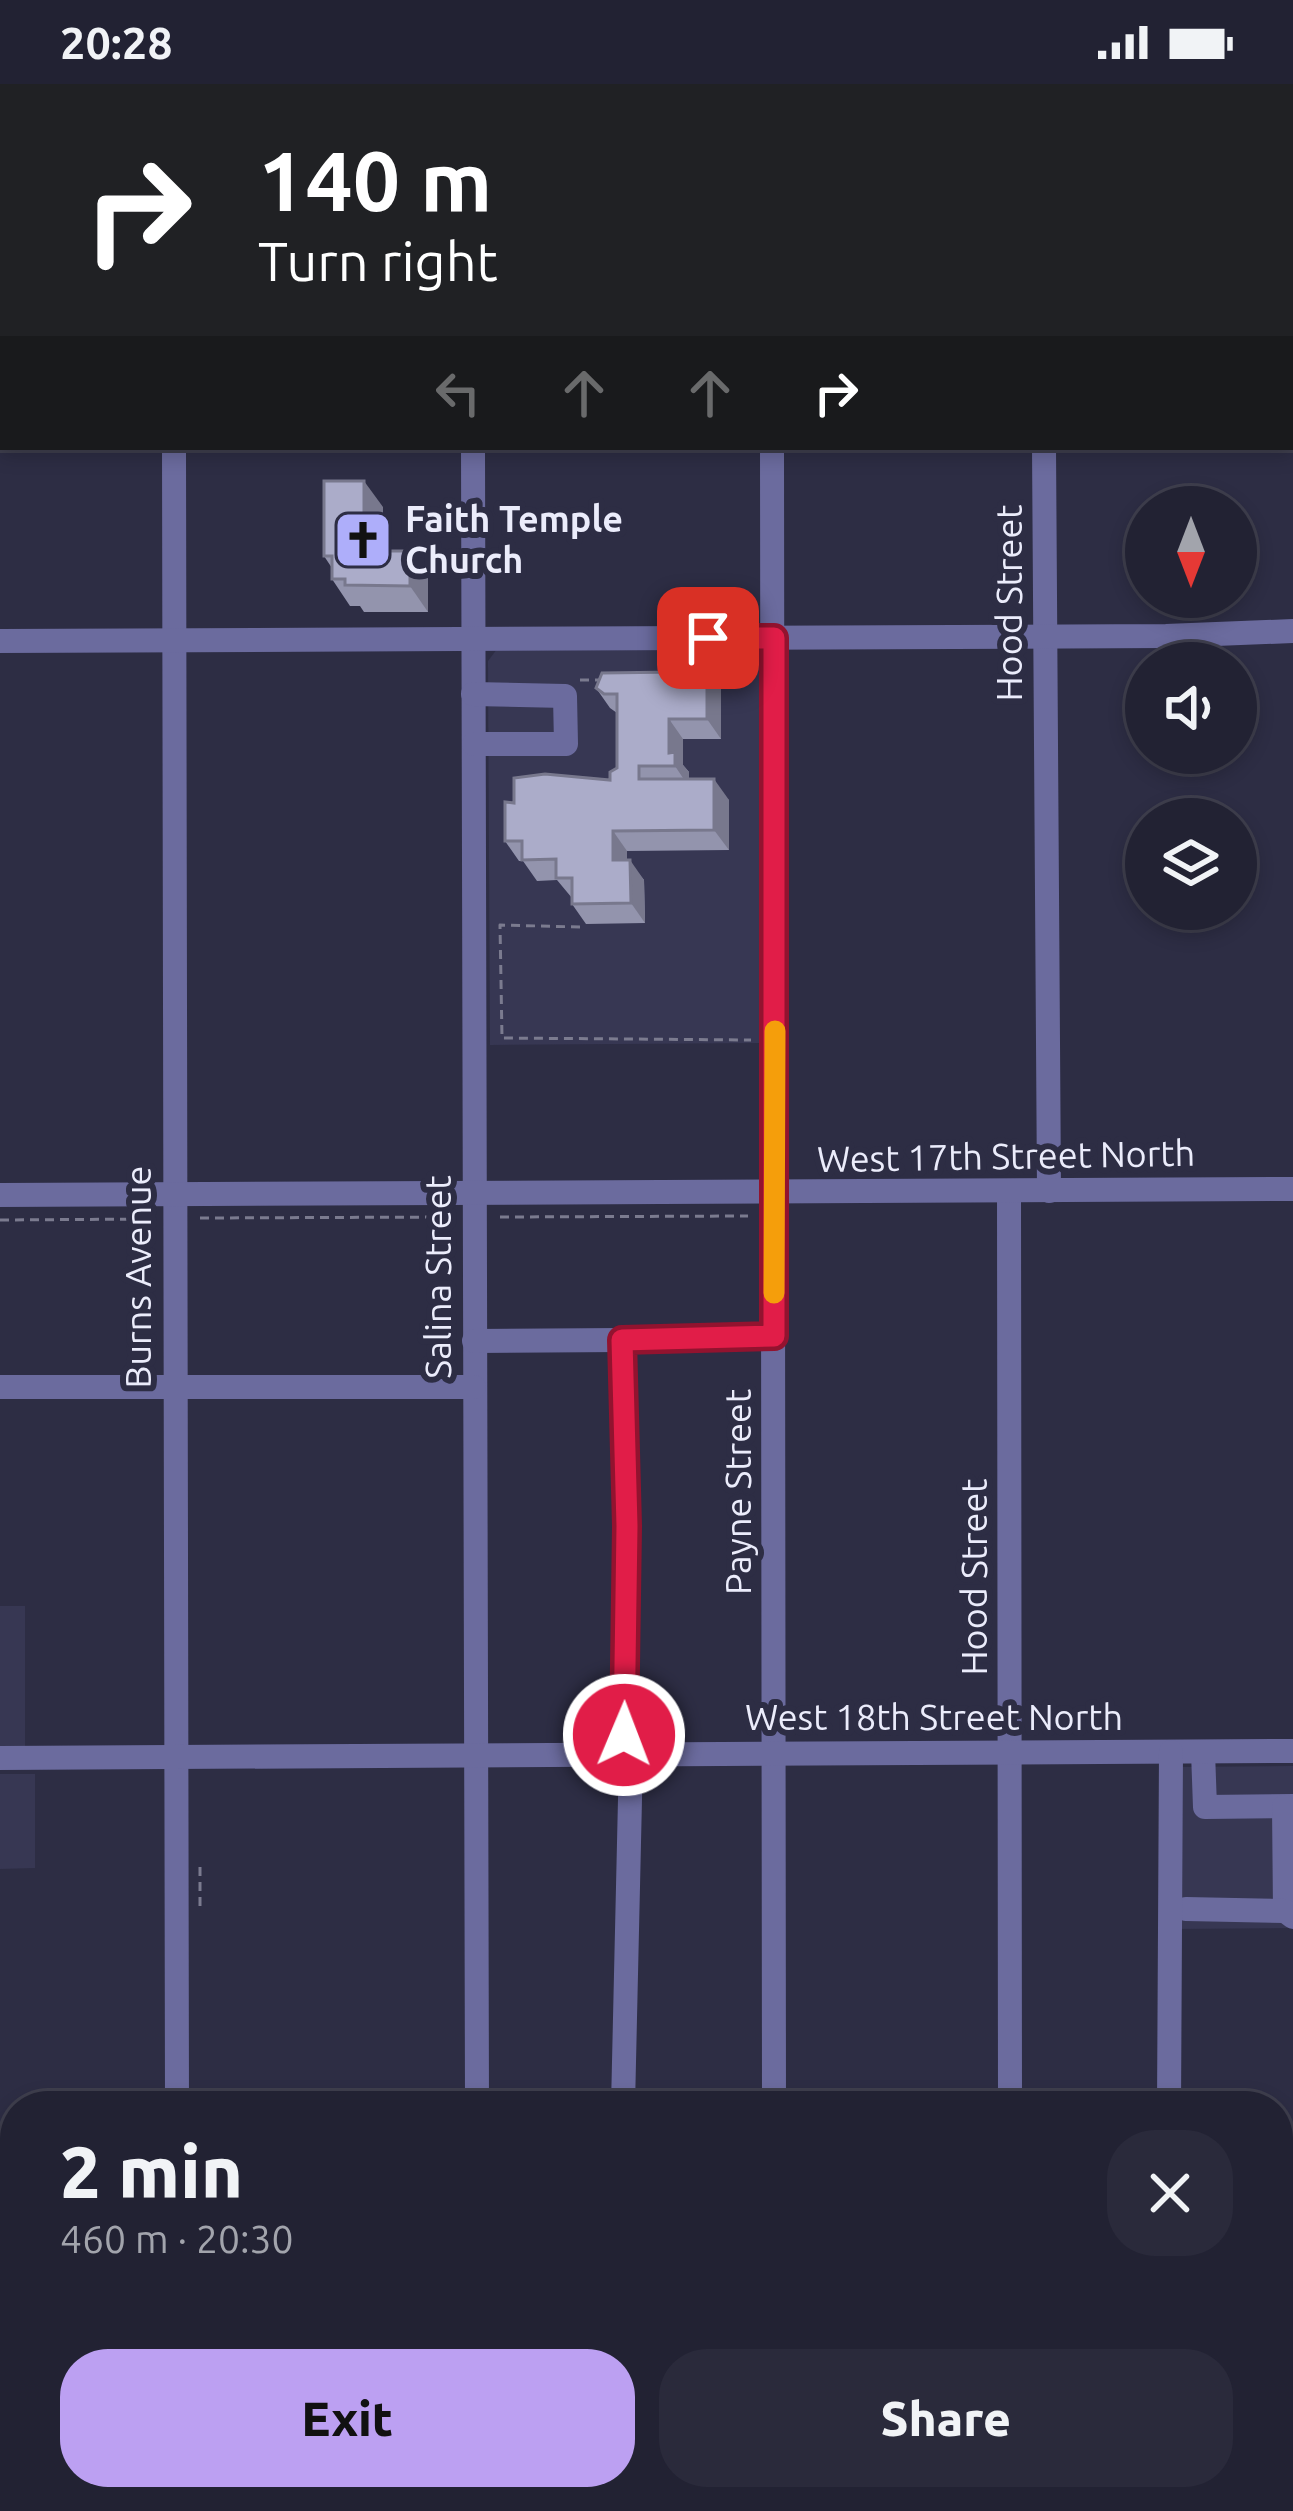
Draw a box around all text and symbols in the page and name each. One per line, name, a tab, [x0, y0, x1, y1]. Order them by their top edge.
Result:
text: 20:28	[60, 17, 173, 68]
icon: right	[60, 132, 216, 288]
text: 140 m	[258, 133, 492, 227]
text: Turn right	[258, 231, 498, 291]
icon: left	[425, 360, 491, 426]
icon: ahead	[551, 360, 617, 426]
icon: ahead	[677, 360, 743, 426]
icon: right	[803, 360, 869, 426]
north arrow	[1125, 486, 1257, 618]
map controls	[1125, 486, 1257, 930]
place label: Faith Temple Church	[405, 498, 623, 580]
street label: Hood Street	[988, 504, 1029, 702]
church icon: Faith Temple Church	[332, 509, 394, 571]
pin	[657, 587, 759, 689]
icon: arrive	[675, 605, 741, 671]
button: sound	[1125, 642, 1257, 774]
button: layers	[1125, 798, 1257, 930]
street label: West 17th Street North	[817, 1132, 1195, 1179]
street label: Burns Avenue	[117, 1166, 158, 1388]
street label: Salina Street	[417, 1175, 458, 1379]
street label: Payne Street	[717, 1389, 758, 1595]
street label: Hood Street	[953, 1478, 994, 1676]
position arrow	[561, 1672, 687, 1798]
street label: West 18th Street North	[745, 1696, 1123, 1737]
button: close	[1107, 2130, 1233, 2256]
text: 2 min	[60, 2131, 243, 2212]
text: 460 m · 20:30	[60, 2217, 294, 2260]
button: Exit	[60, 2349, 635, 2487]
button: Share	[659, 2349, 1233, 2487]

